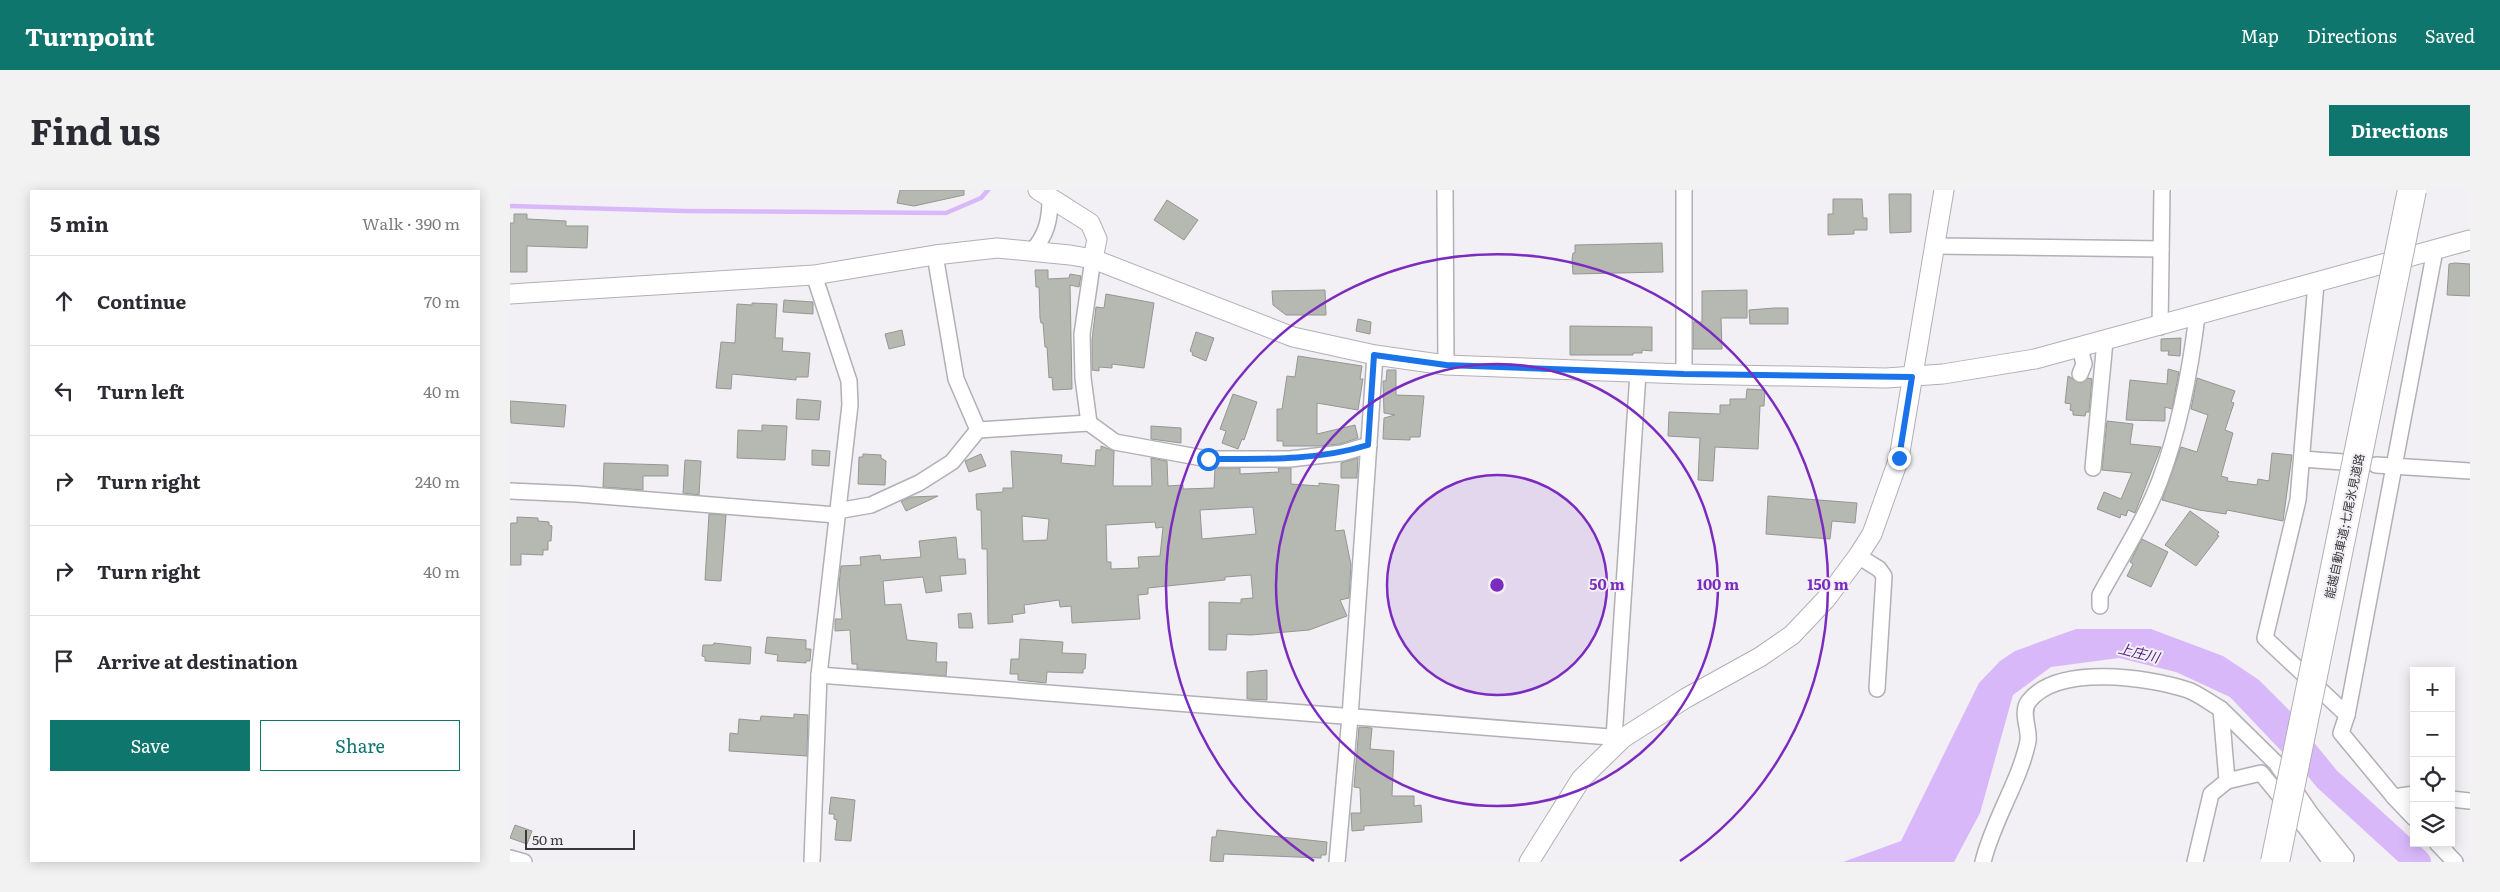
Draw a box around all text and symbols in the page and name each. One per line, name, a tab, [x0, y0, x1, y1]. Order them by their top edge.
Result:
text: Turnpoint	[25, 18, 155, 53]
text: Map	[2241, 22, 2279, 49]
text: Directions	[2307, 22, 2397, 49]
text: Saved	[2425, 22, 2475, 49]
text: Find us	[30, 104, 160, 156]
button: Directions	[2329, 105, 2470, 156]
text: 5 min	[50, 207, 109, 238]
text: Walk · 390 m	[362, 211, 460, 235]
icon: ahead	[50, 287, 78, 315]
text: Continue	[97, 287, 186, 315]
text: 70 m	[424, 289, 460, 313]
icon: left	[50, 377, 78, 405]
text: Turn left	[97, 377, 184, 405]
text: 40 m	[423, 379, 460, 403]
route end	[1888, 447, 1911, 470]
route start	[1197, 448, 1220, 471]
street label: 能越自動車道;七尾氷見道路	[2320, 452, 2368, 600]
icon: right	[50, 467, 78, 495]
text: Turn right	[97, 467, 201, 495]
text: 240 m	[415, 469, 460, 493]
icon: right	[50, 557, 78, 585]
text: Turn right	[97, 557, 201, 585]
text: 40 m	[423, 559, 460, 583]
text: 50 m	[1589, 572, 1625, 595]
text: 100 m	[1697, 572, 1739, 595]
text: 150 m	[1807, 572, 1849, 595]
centre of rings	[1488, 576, 1506, 594]
water label: 上庄川	[2116, 637, 2164, 667]
icon: arrive	[50, 647, 78, 675]
text: Arrive at destination	[97, 647, 298, 675]
map controls	[2410, 667, 2455, 847]
button: +	[2410, 667, 2455, 712]
button: −	[2410, 712, 2455, 757]
button: Save	[50, 720, 250, 771]
button: Share	[260, 720, 460, 771]
button: locate	[2410, 757, 2455, 802]
button: layers	[2410, 802, 2455, 847]
scale bar	[525, 827, 635, 850]
text: 50 m	[532, 829, 564, 849]

